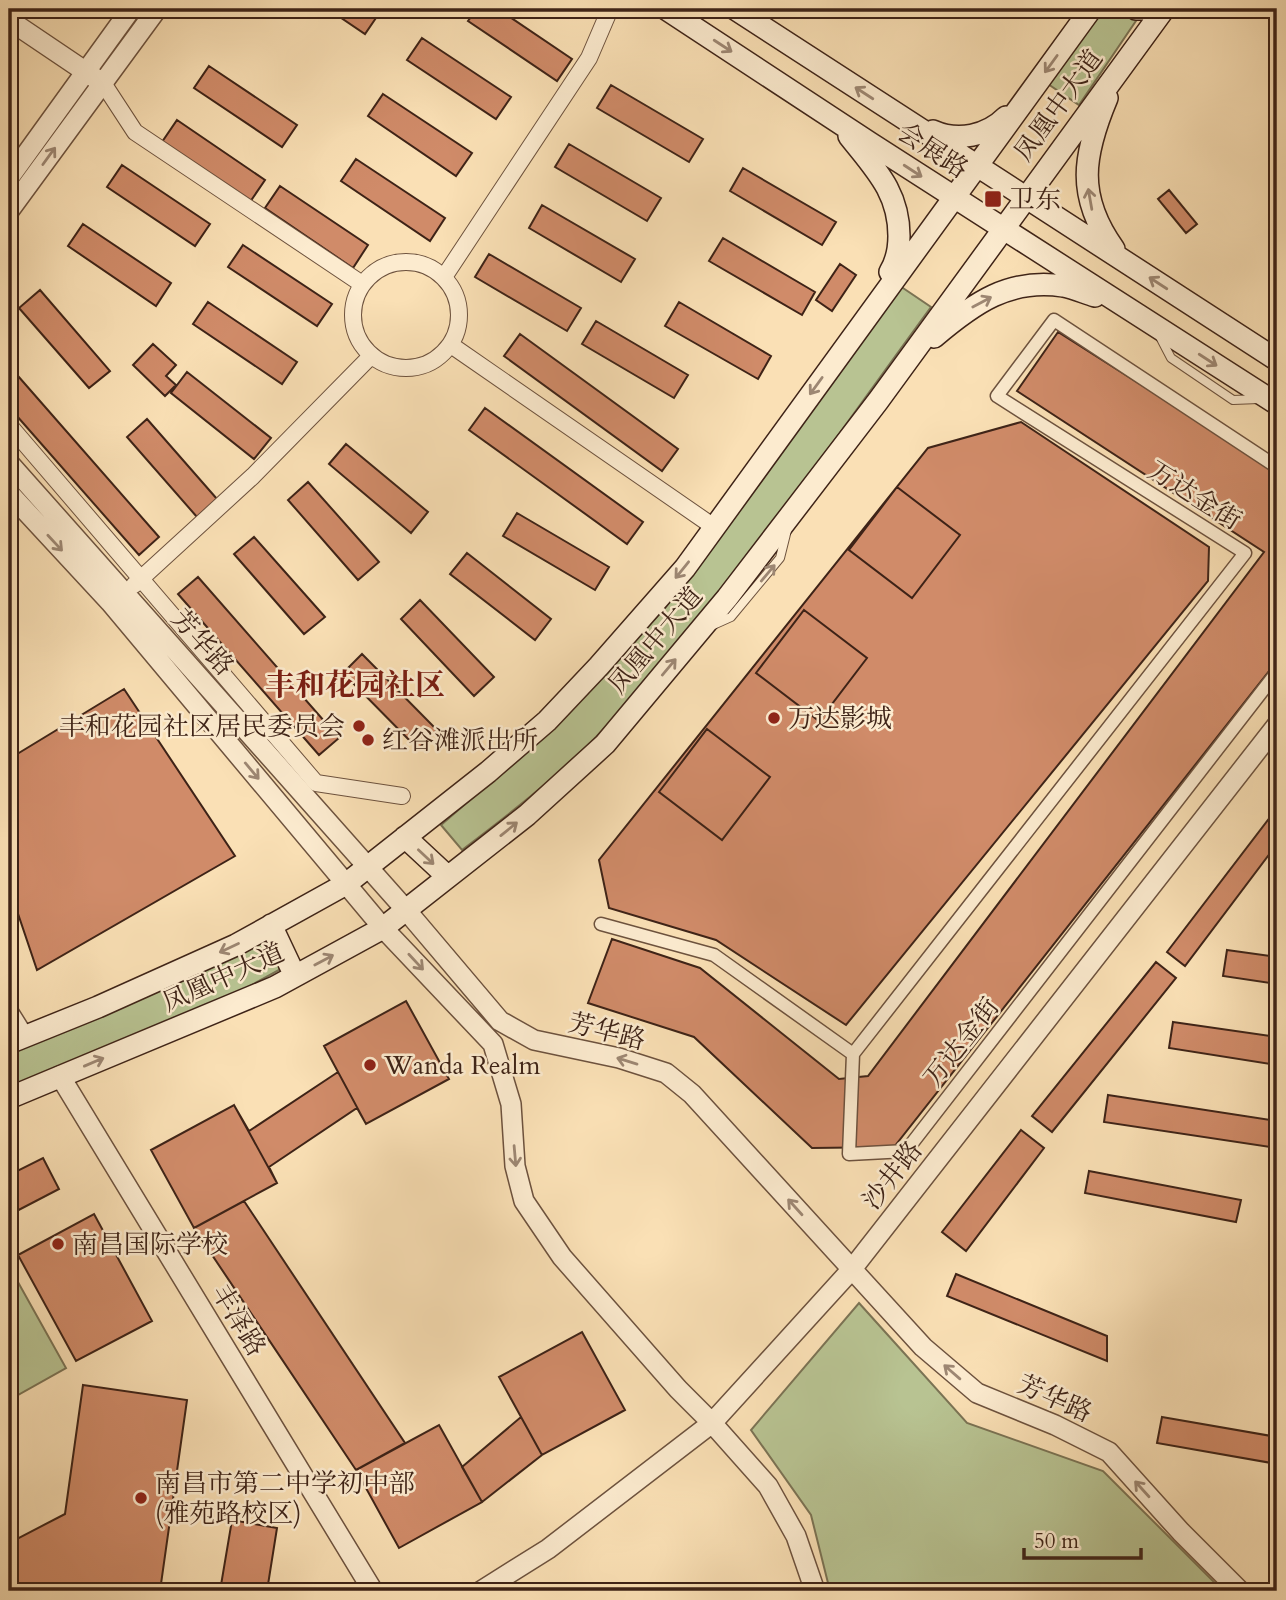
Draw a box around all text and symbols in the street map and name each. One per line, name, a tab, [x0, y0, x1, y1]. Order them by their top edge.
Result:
one-way arrow	[712, 40, 732, 54]
street label: 凤凰中大道	[1006, 42, 1111, 168]
one-way arrow	[1044, 54, 1058, 73]
one-way arrow	[855, 85, 875, 99]
street label: 会展路	[890, 114, 975, 186]
one-way arrow	[42, 147, 56, 166]
one-way arrow	[903, 163, 922, 178]
place label: 卫东	[1009, 182, 1061, 217]
one-way arrow	[1083, 188, 1096, 211]
marker: 卫东	[983, 189, 1003, 209]
one-way arrow	[1149, 275, 1168, 290]
one-way arrow	[971, 294, 991, 308]
one-way arrow	[1197, 353, 1217, 367]
one-way arrow	[809, 376, 823, 395]
street label: 万达金街	[1141, 453, 1248, 538]
one-way arrow	[47, 534, 64, 551]
one-way arrow	[674, 561, 690, 579]
one-way arrow	[760, 564, 776, 582]
street label: 凤凰中大道	[600, 579, 711, 701]
street label: 芳华路	[164, 602, 242, 683]
one-way arrow	[661, 659, 677, 677]
district label: 丰和花园社区	[265, 665, 445, 706]
place label: 万达影城	[788, 701, 892, 736]
place label: 丰和花园社区居民委员会	[59, 709, 345, 744]
marker: 万达影城	[766, 710, 782, 726]
marker: 丰和花园社区居民委员会	[351, 718, 367, 734]
place label: 红谷滩派出所	[382, 723, 538, 758]
marker: 红谷滩派出所	[360, 732, 376, 748]
one-way arrow	[244, 762, 260, 780]
one-way arrow	[500, 821, 518, 836]
one-way arrow	[417, 849, 434, 866]
street label: 凤凰中大道	[157, 935, 290, 1020]
one-way arrow	[219, 942, 240, 955]
one-way arrow	[314, 953, 334, 967]
one-way arrow	[407, 953, 424, 970]
street label: 万达金街	[916, 991, 1007, 1094]
street label: 芳华路	[565, 1005, 649, 1058]
place label: Wanda Realm	[383, 1048, 540, 1083]
one-way arrow	[616, 1054, 638, 1066]
one-way arrow	[83, 1055, 105, 1068]
marker: Wanda Realm	[362, 1057, 378, 1073]
street label: 沙井路	[855, 1134, 930, 1217]
one-way arrow	[509, 1144, 522, 1167]
one-way arrow	[787, 1198, 803, 1216]
place label: 南昌国际学校	[72, 1227, 228, 1262]
marker: 南昌国际学校	[50, 1236, 66, 1252]
street label: 丰泽路	[203, 1278, 274, 1363]
one-way arrow	[943, 1364, 961, 1380]
street label: 芳华路	[1012, 1367, 1098, 1430]
place label: 南昌市第二中学初中部 (雅苑路校区)	[155, 1466, 415, 1531]
one-way arrow	[1134, 1480, 1150, 1498]
marker: 南昌市第二中学初中部 (雅苑路校区)	[133, 1490, 149, 1506]
scale bar	[1024, 1516, 1141, 1560]
text: 50 m	[1034, 1527, 1079, 1556]

